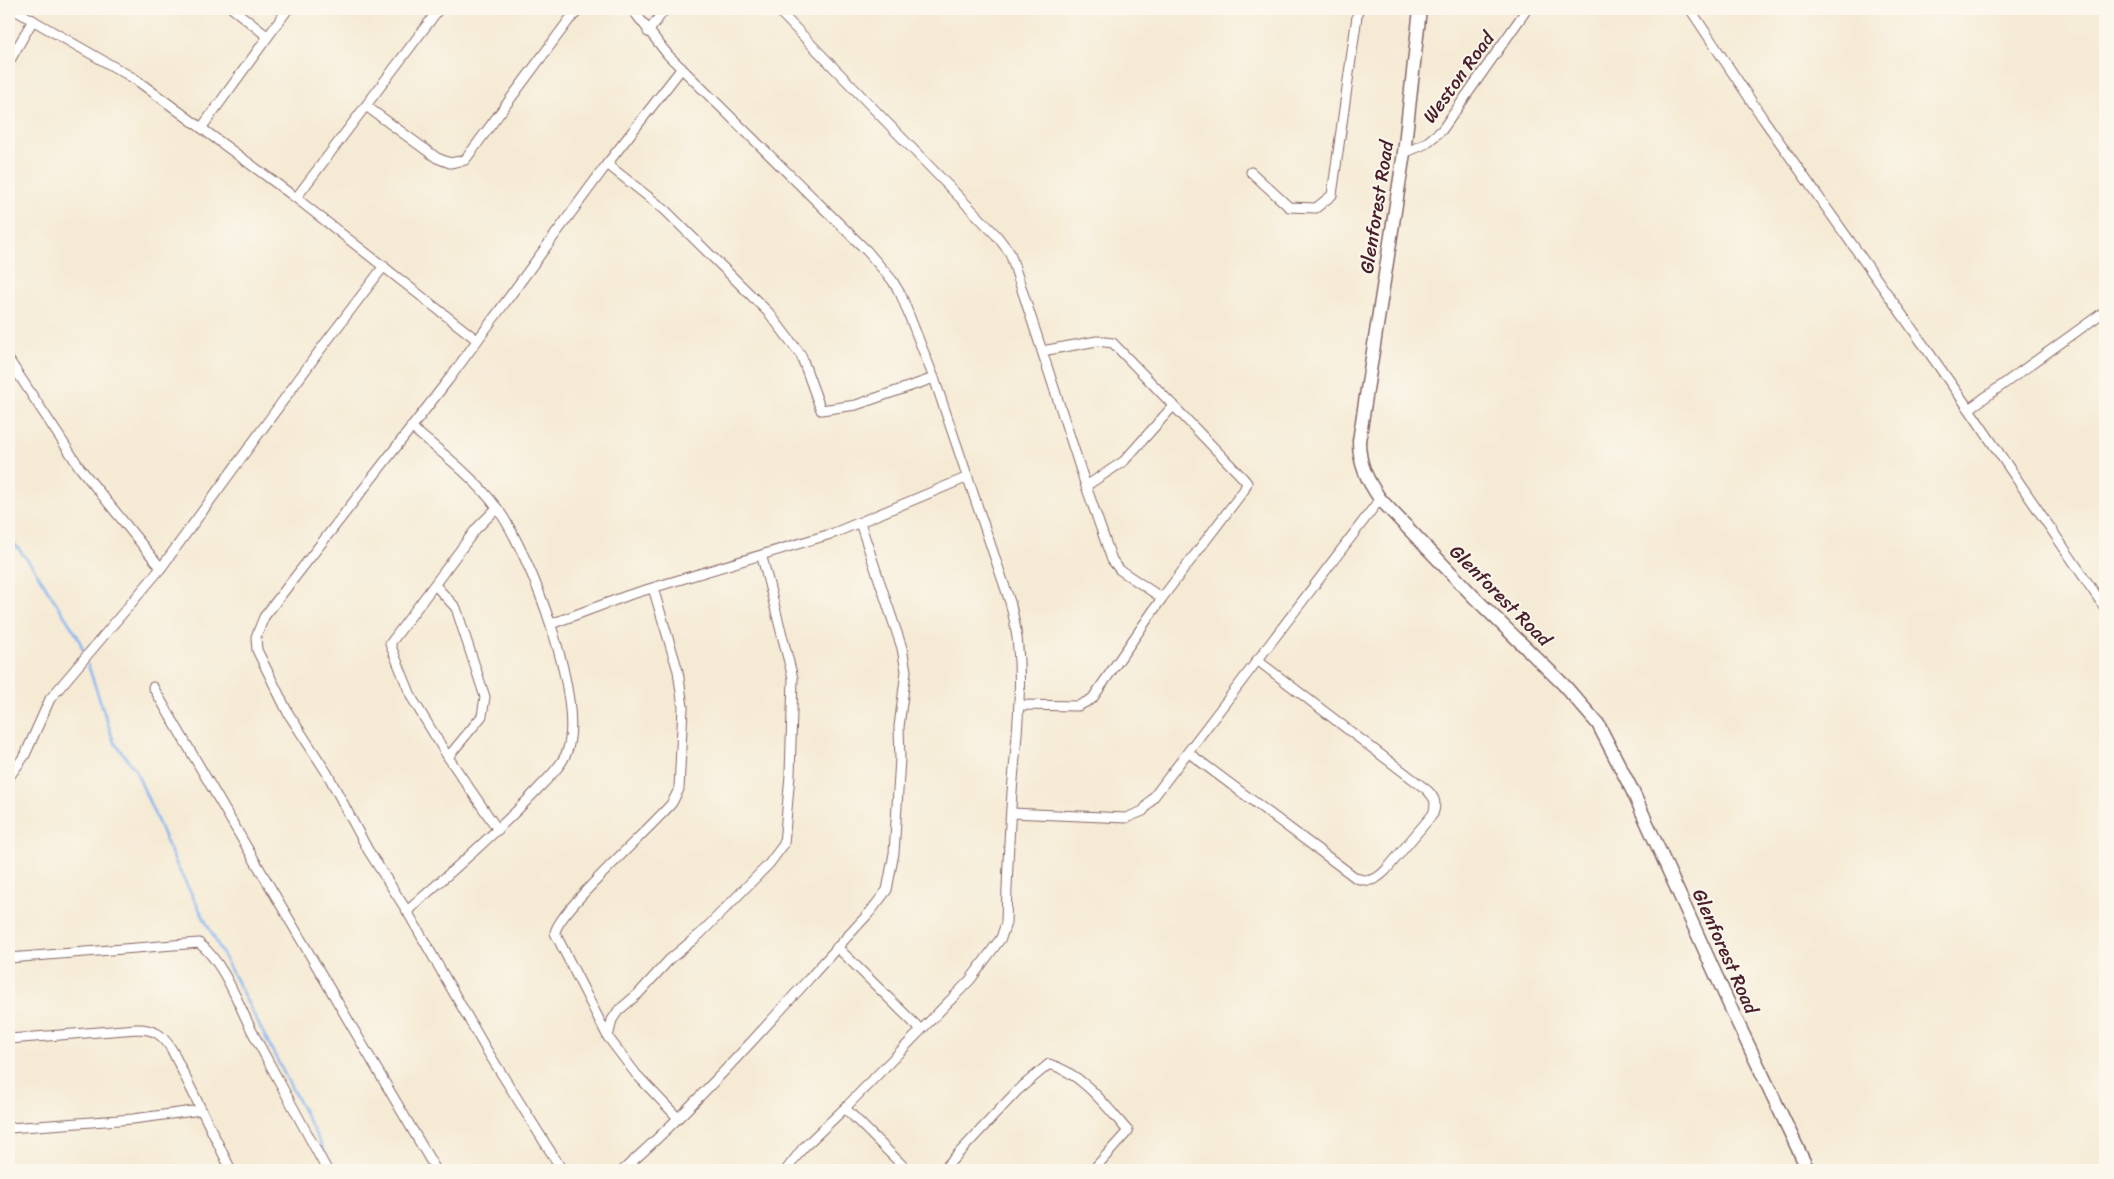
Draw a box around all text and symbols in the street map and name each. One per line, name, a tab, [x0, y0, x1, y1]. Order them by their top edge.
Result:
street label: Weston Road	[1414, 23, 1504, 130]
street label: Glenforest Road	[1350, 136, 1404, 276]
street label: Glenforest Road	[1442, 536, 1561, 656]
street label: Glenforest Road	[1683, 883, 1769, 1021]

